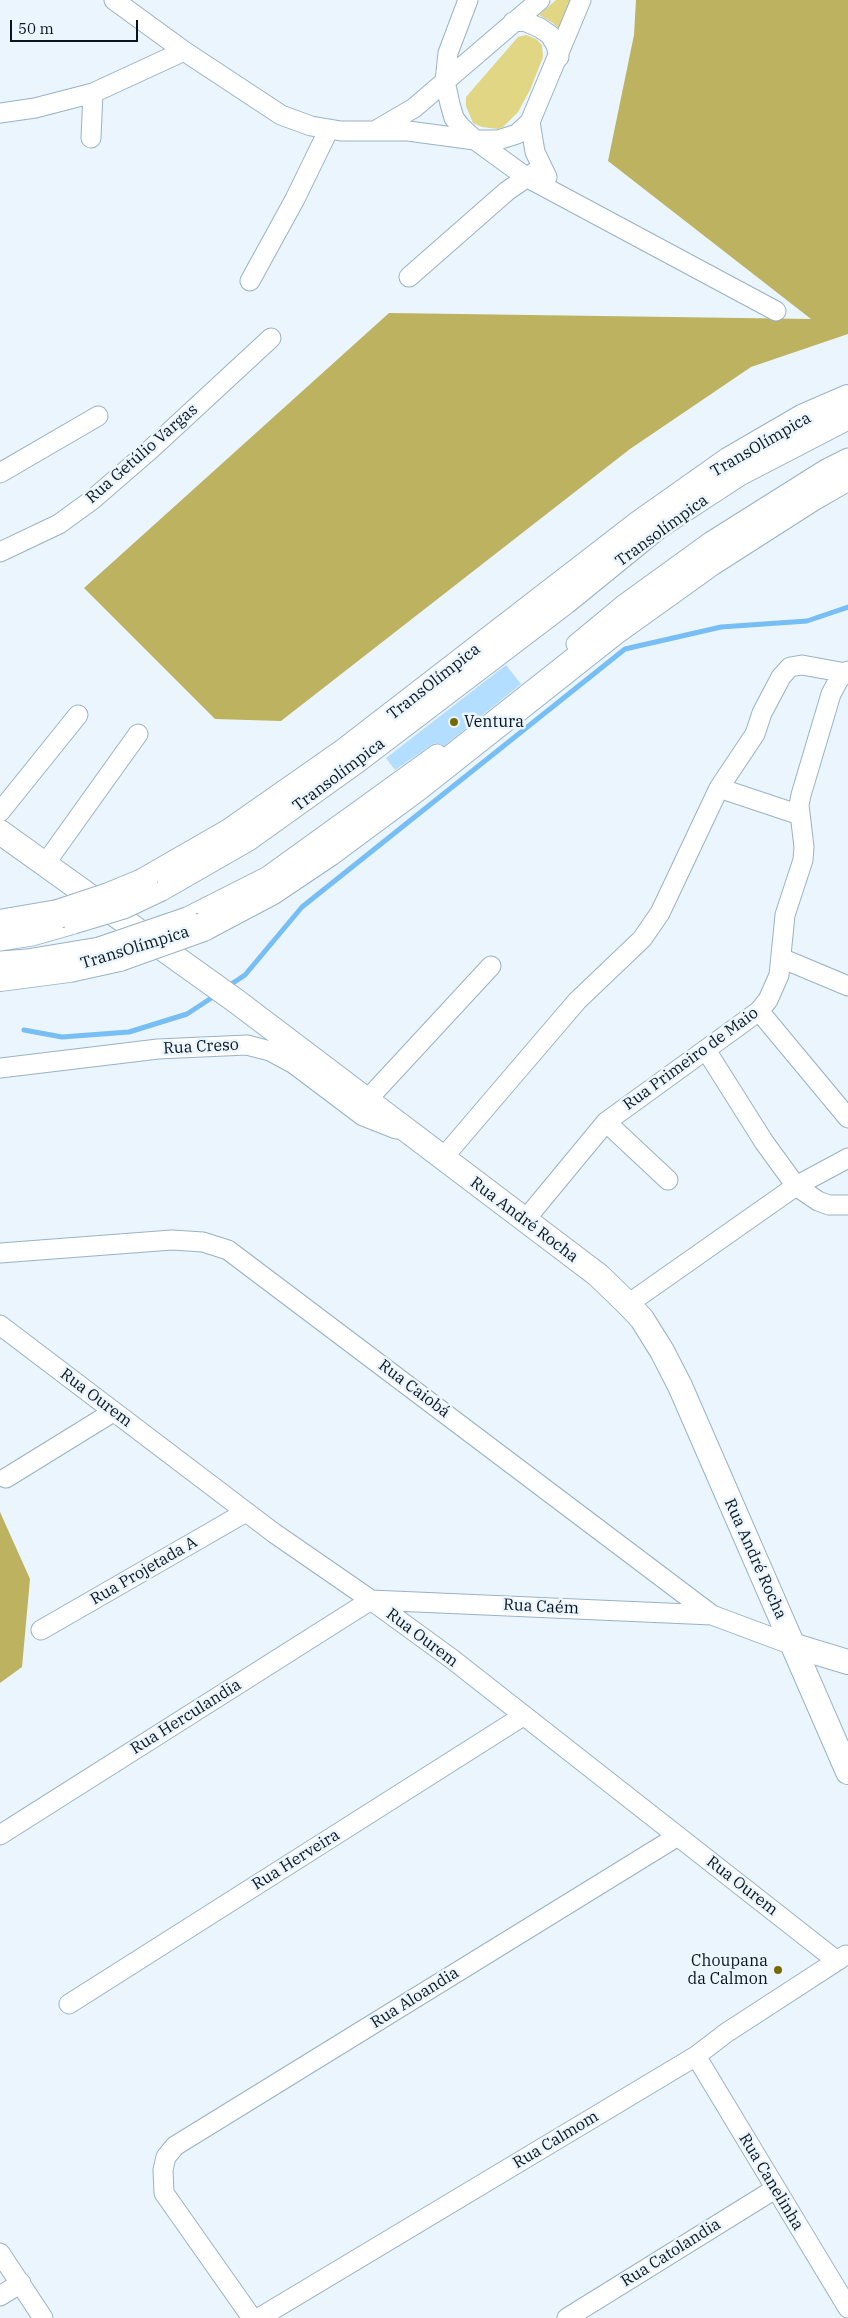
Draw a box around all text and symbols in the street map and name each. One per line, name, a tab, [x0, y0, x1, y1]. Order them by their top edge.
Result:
scale bar	[12, 10, 140, 42]
text: 50 m	[18, 19, 54, 38]
street label: Rua Getúlio Vargas	[82, 400, 202, 508]
street label: TransOlímpica	[707, 409, 815, 481]
street label: Transolímpica	[612, 491, 712, 571]
street label: TransOlímpica	[384, 640, 484, 724]
place label: Ventura	[464, 712, 524, 732]
marker: Ventura	[448, 716, 460, 728]
street label: Transolímpica	[289, 734, 389, 816]
street label: TransOlímpica	[78, 922, 192, 974]
street label: Rua Primeiro de Maio	[620, 1003, 762, 1115]
street label: Rua Creso	[163, 1035, 239, 1059]
street label: Rua André Rocha	[466, 1173, 582, 1267]
street label: Rua Caiobá	[374, 1356, 454, 1422]
street label: Rua Ourem	[56, 1365, 136, 1431]
street label: Rua André Rocha	[720, 1496, 790, 1622]
street label: Rua Projetada A	[87, 1533, 201, 1609]
street label: Rua Caém	[503, 1595, 579, 1619]
street label: Rua Ourem	[382, 1605, 462, 1671]
street label: Rua Herculandia	[127, 1675, 245, 1759]
street label: Rua Herveira	[249, 1825, 343, 1895]
street label: Rua Ourem	[702, 1852, 782, 1920]
place label: Choupana da Calmon	[688, 1951, 768, 1989]
street label: Rua Aloandia	[367, 1963, 463, 2033]
marker: Choupana da Calmon	[772, 1964, 784, 1976]
street label: Rua Calmom	[510, 2107, 602, 2173]
street label: Rua Canelinha	[735, 2130, 807, 2234]
street label: Rua Catolandia	[618, 2215, 724, 2291]

